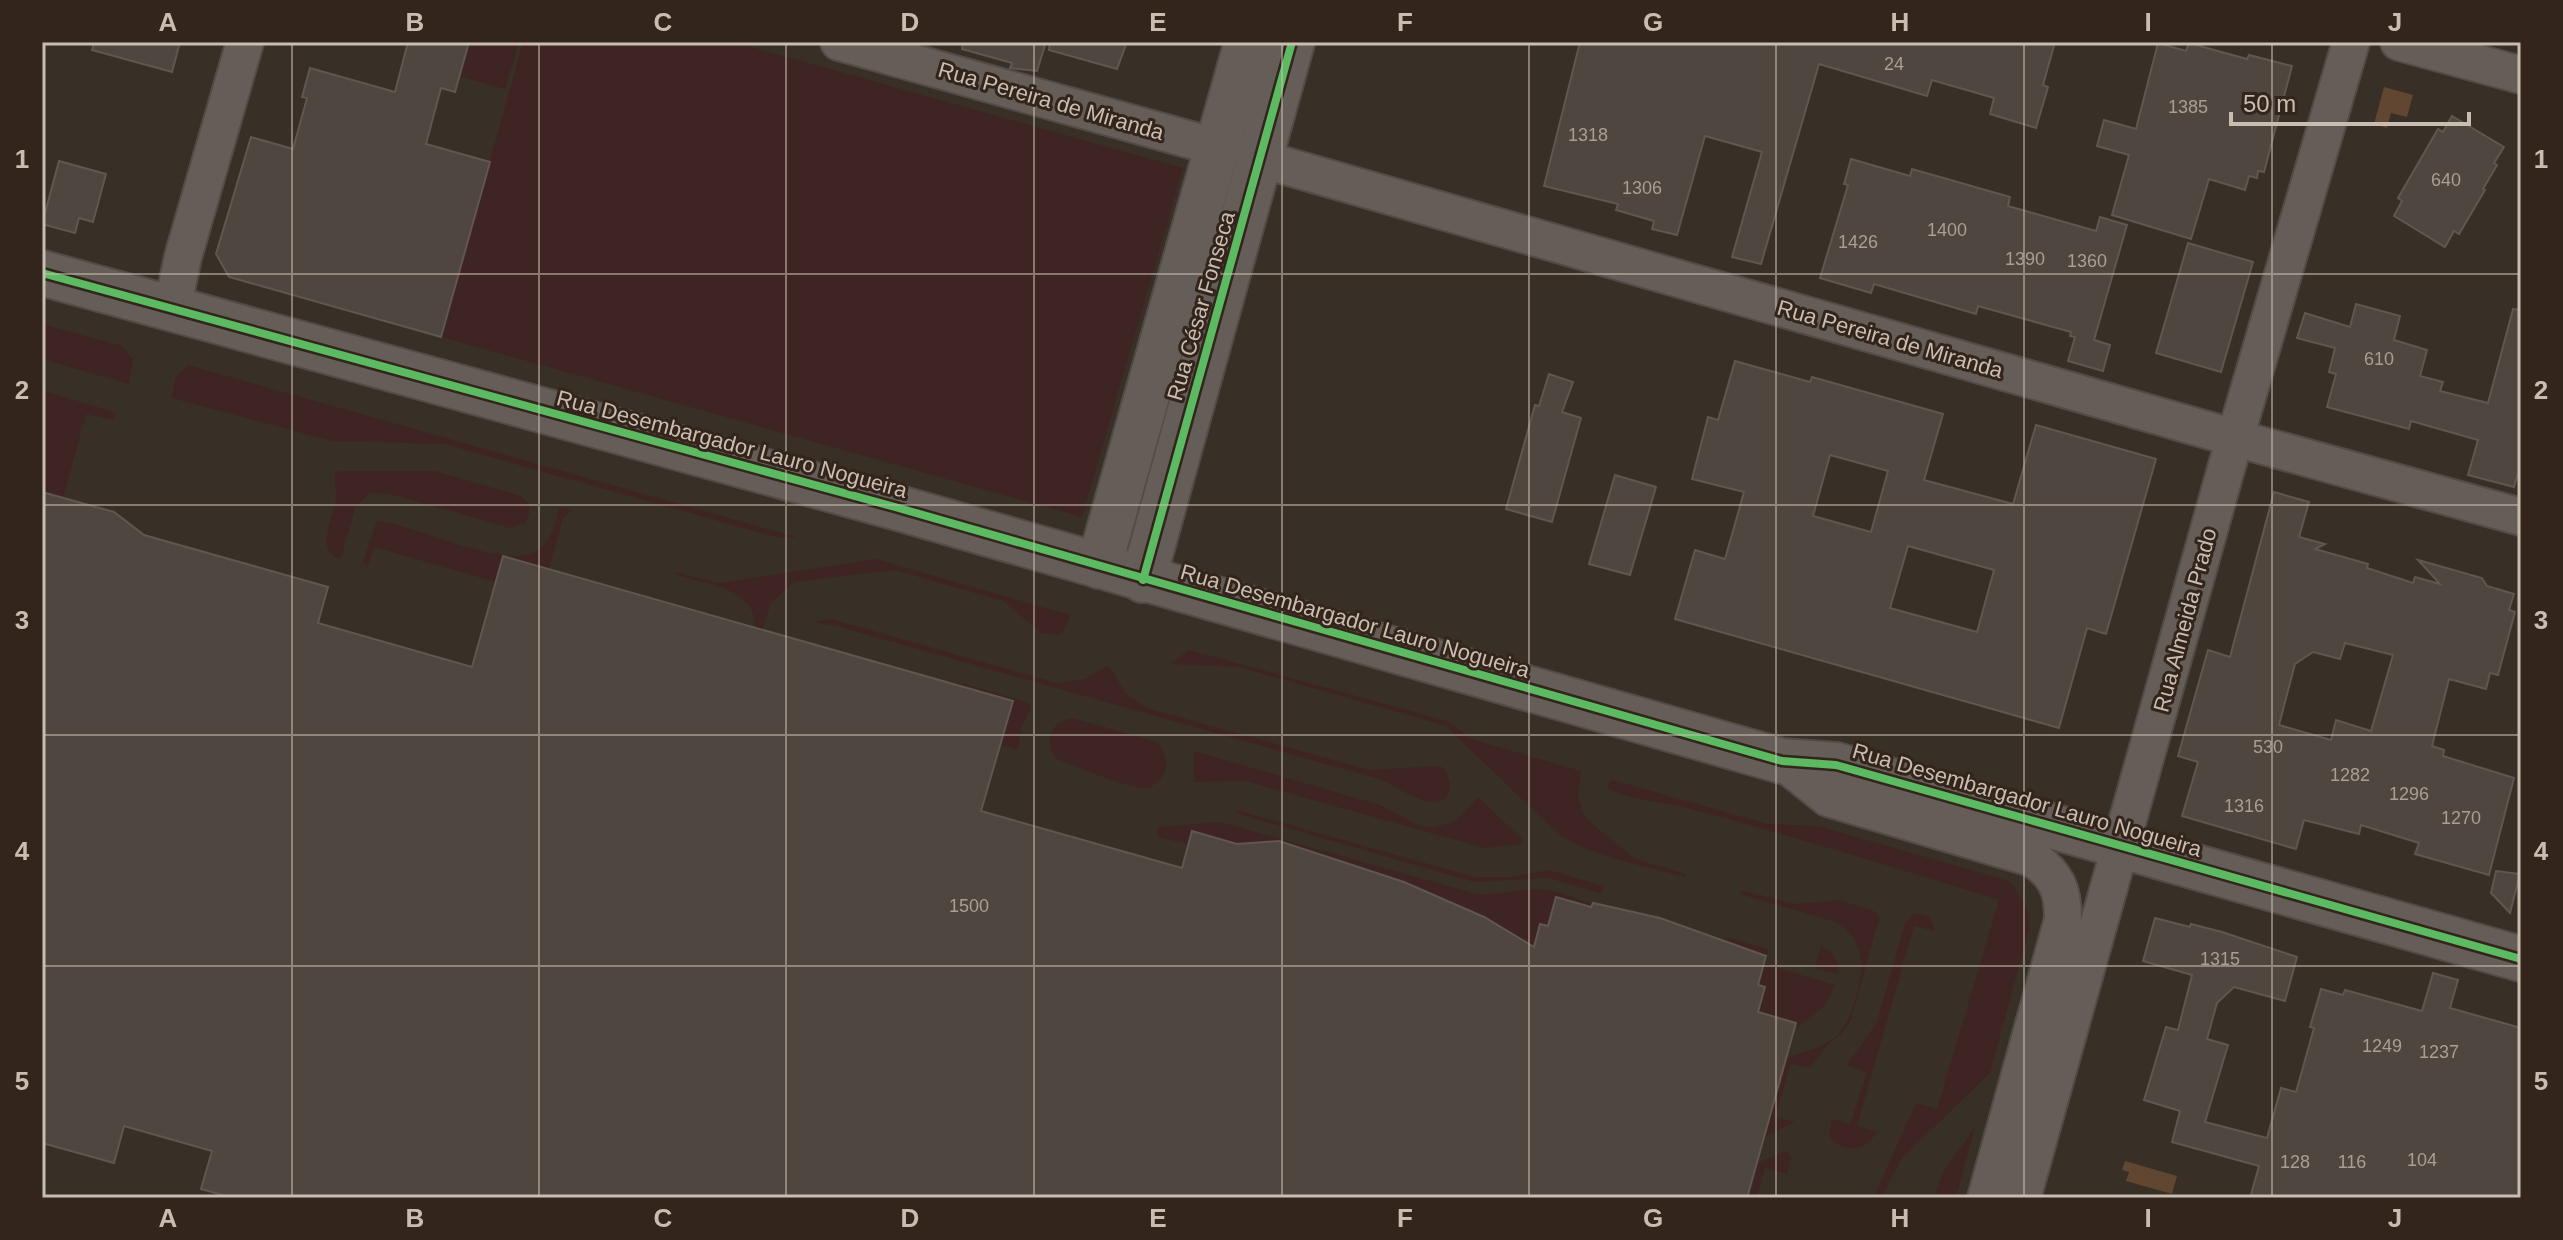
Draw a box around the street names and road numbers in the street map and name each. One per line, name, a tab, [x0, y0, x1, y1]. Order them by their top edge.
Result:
street label: Rua Pereira de Miranda	[935, 57, 1167, 145]
street label: Rua César Fonseca	[1162, 208, 1240, 403]
street label: Rua Pereira de Miranda	[1774, 295, 2006, 383]
street label: Rua Desembargador Lauro Nogueira	[554, 385, 911, 503]
street label: Rua Almeida Prado	[2148, 525, 2222, 715]
street label: Rua Desembargador Lauro Nogueira	[1178, 559, 1533, 683]
street label: Rua Desembargador Lauro Nogueira	[1850, 738, 2205, 862]

